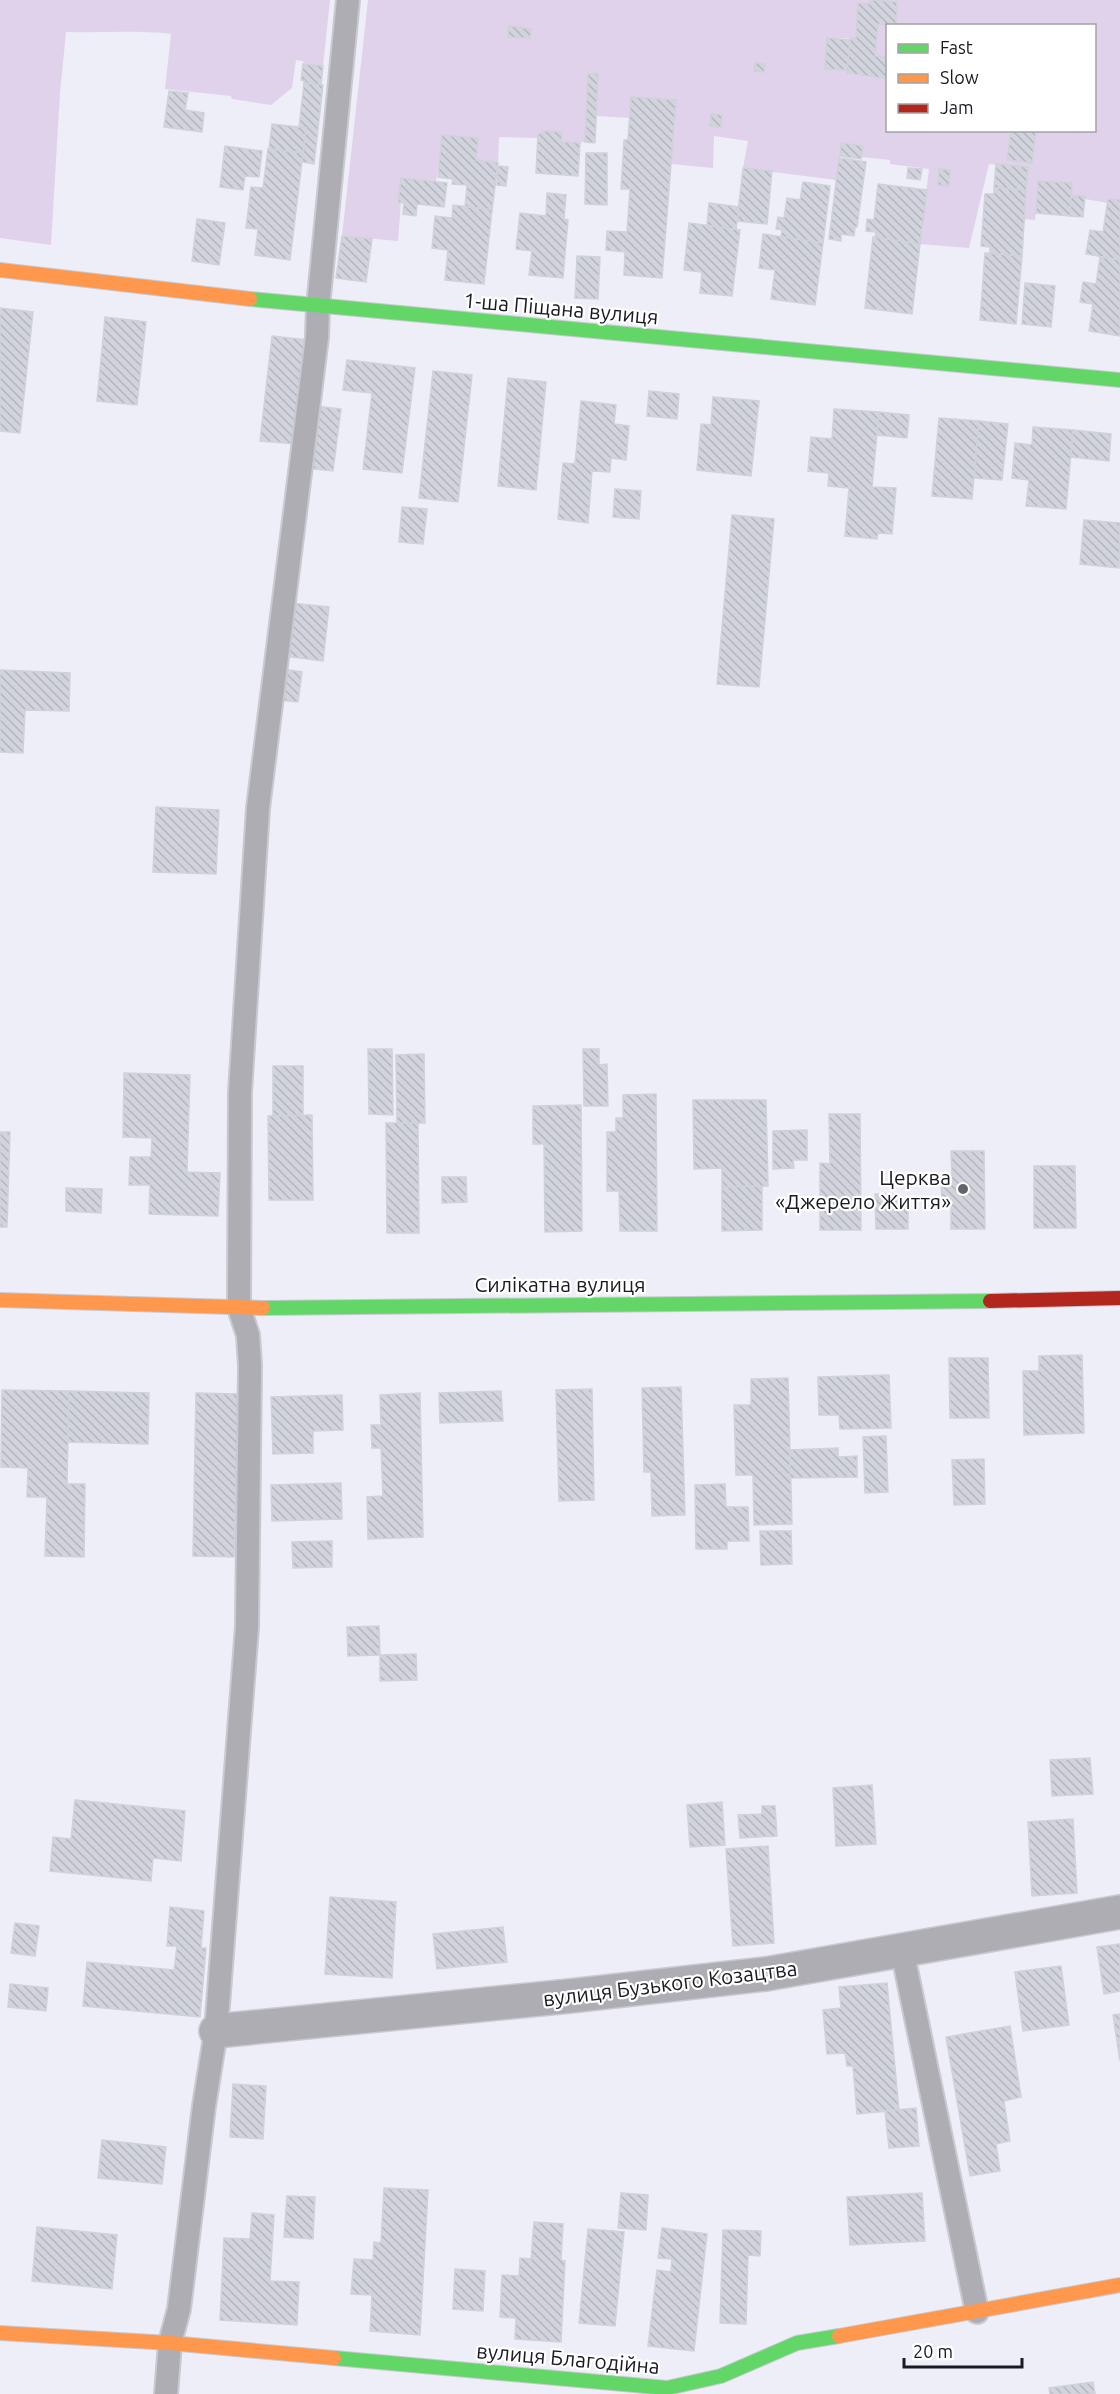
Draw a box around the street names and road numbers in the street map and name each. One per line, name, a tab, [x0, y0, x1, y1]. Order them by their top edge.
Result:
street label: 1-ша Піщана вулиця	[463, 288, 659, 328]
street label: Силікатна вулиця	[474, 1272, 646, 1296]
street label: вулиця Бузького Козацтва	[542, 1955, 798, 2011]
street label: вулиця Благодійна	[475, 2338, 661, 2378]

